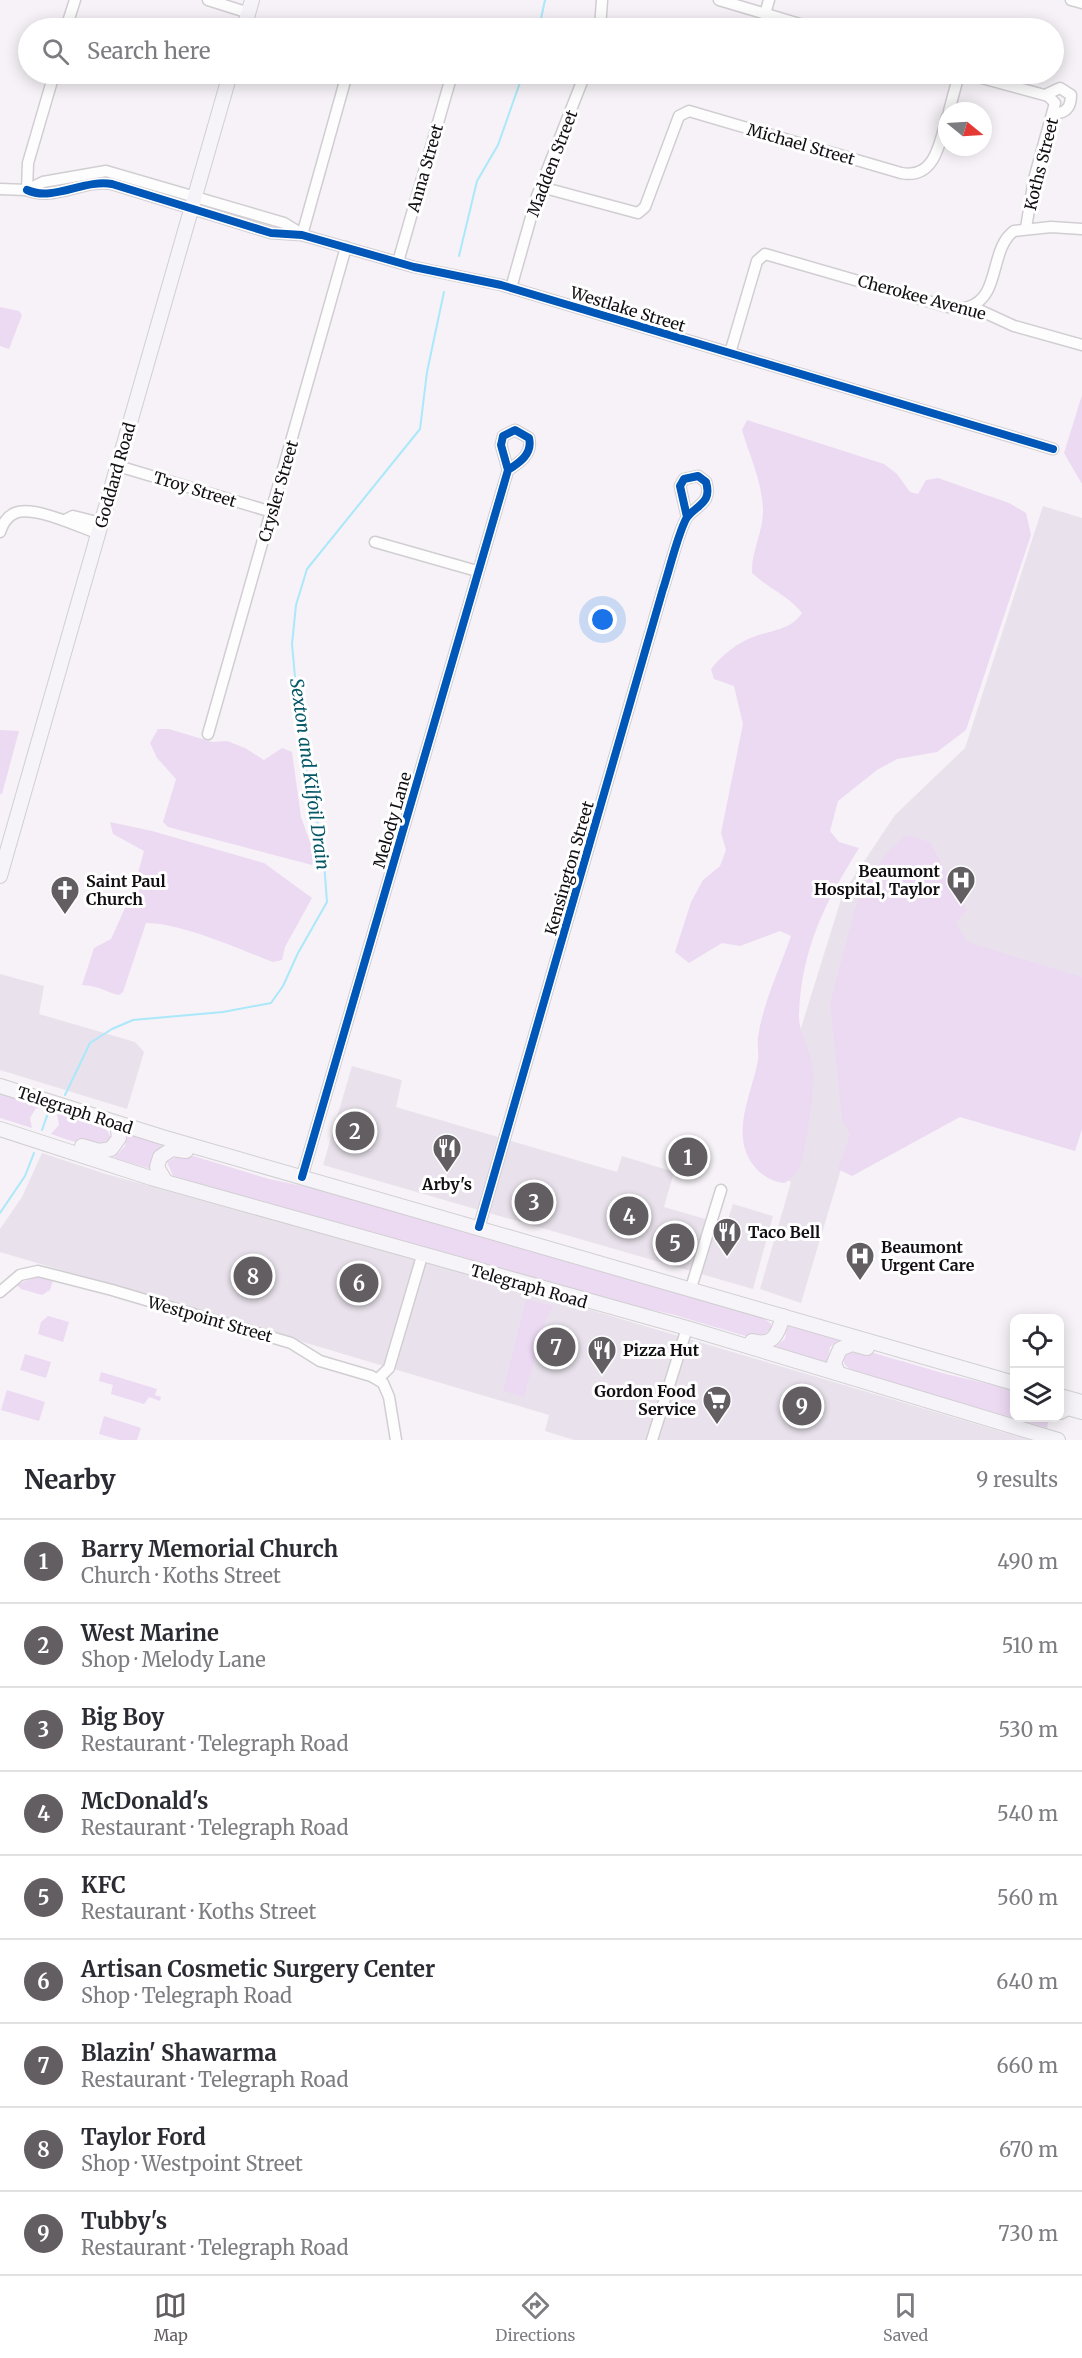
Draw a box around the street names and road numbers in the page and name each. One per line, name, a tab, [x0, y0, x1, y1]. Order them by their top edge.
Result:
street label: Madden Street	[523, 106, 582, 219]
street label: Koths Street	[1020, 115, 1062, 212]
street label: Michael Street	[745, 119, 858, 169]
street label: Anna Street	[403, 121, 447, 215]
street label: Cherokee Avenue	[856, 270, 988, 324]
street label: Westlake Street	[567, 282, 689, 336]
street label: Goddard Road	[90, 420, 140, 530]
street label: Crysler Street	[254, 437, 302, 544]
street label: Troy Street	[151, 467, 240, 511]
street label: Melody Lane	[369, 770, 415, 870]
street label: Kensington Street	[540, 798, 598, 937]
street label: Telegraph Road	[15, 1082, 136, 1138]
street label: Telegraph Road	[468, 1260, 590, 1312]
street label: Westpoint Street	[144, 1291, 275, 1347]

